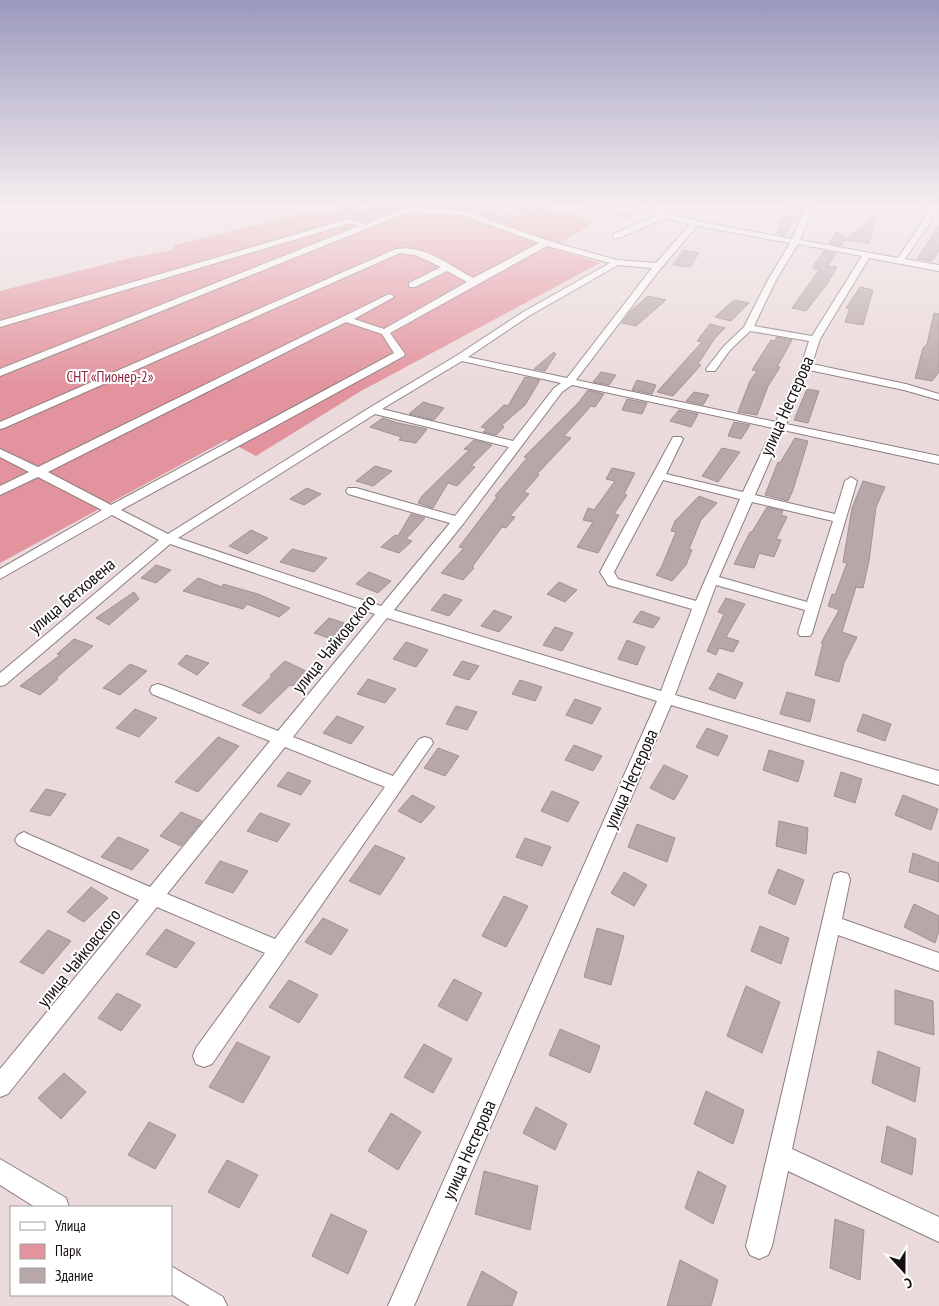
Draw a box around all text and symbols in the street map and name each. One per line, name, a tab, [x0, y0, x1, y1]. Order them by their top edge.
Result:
street label: улица Нестерова	[754, 352, 819, 459]
park label: СНТ «Пионер-2»	[66, 367, 154, 386]
street label: улица Бетховена	[24, 553, 120, 639]
street label: улица Чайковского	[287, 590, 381, 698]
street label: улица Нестерова	[598, 725, 663, 832]
street label: улица Чайковского	[32, 904, 126, 1012]
street label: улица Нестерова	[436, 1096, 501, 1203]
legend	[10, 1206, 172, 1296]
text: Улица	[55, 1216, 86, 1235]
text: Парк	[55, 1241, 81, 1260]
north arrow	[879, 1246, 929, 1296]
text: Здание	[55, 1266, 93, 1285]
text: С	[902, 1274, 915, 1293]

